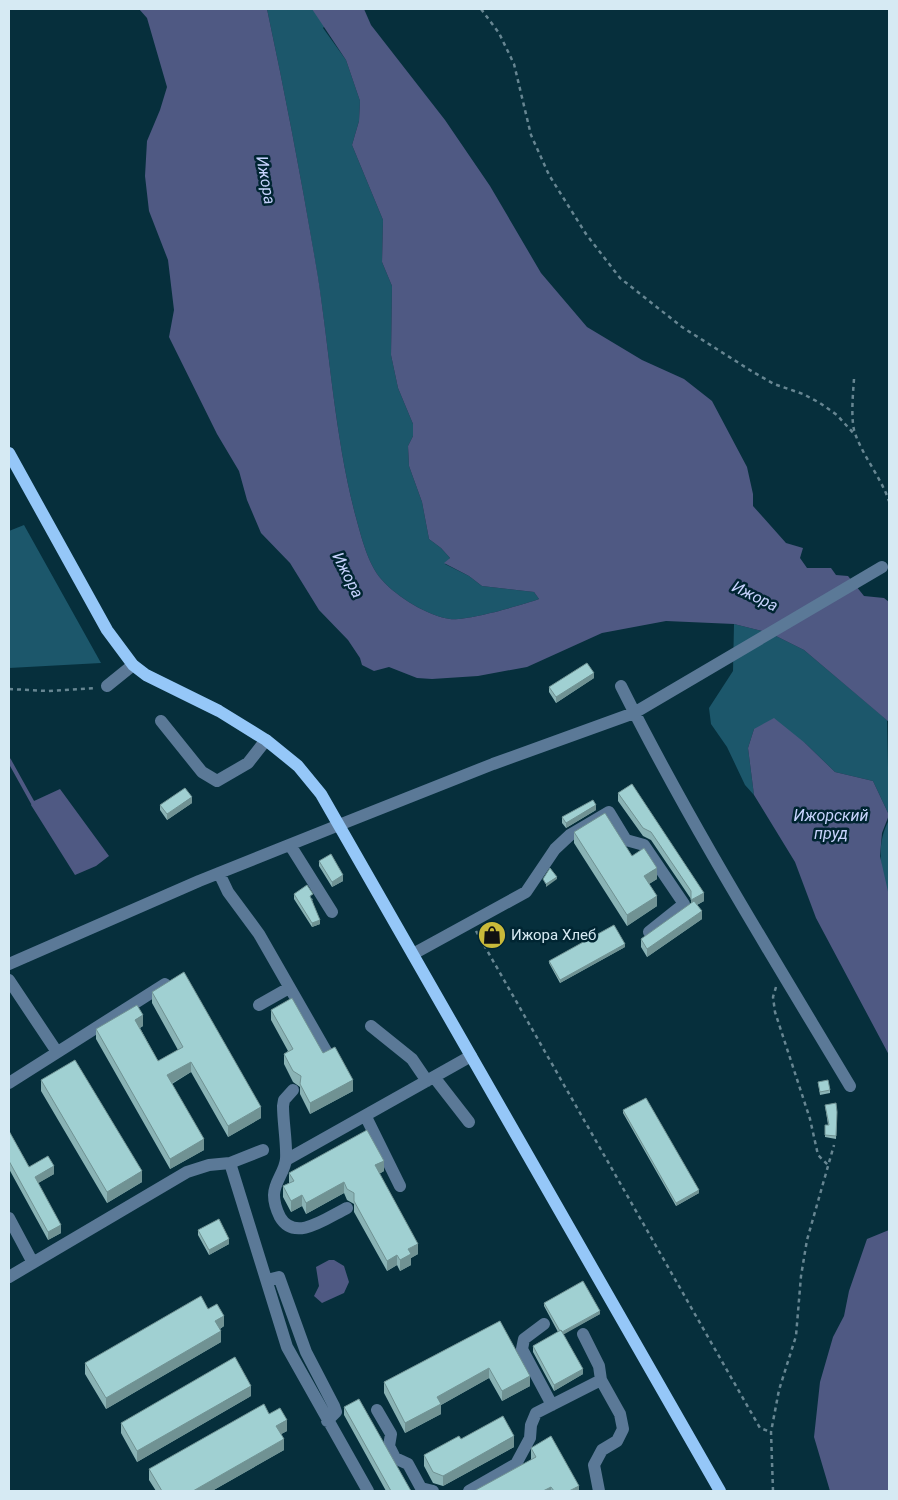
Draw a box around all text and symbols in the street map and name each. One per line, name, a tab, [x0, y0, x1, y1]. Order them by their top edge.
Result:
water label: Ижора	[252, 154, 280, 206]
water label: Ижора	[328, 549, 368, 601]
water label: Ижора	[729, 577, 781, 615]
water label: Ижорский пруд	[794, 806, 868, 843]
shop icon: Ижора Хлеб	[477, 920, 507, 950]
place label: Ижора Хлеб	[511, 926, 596, 944]

